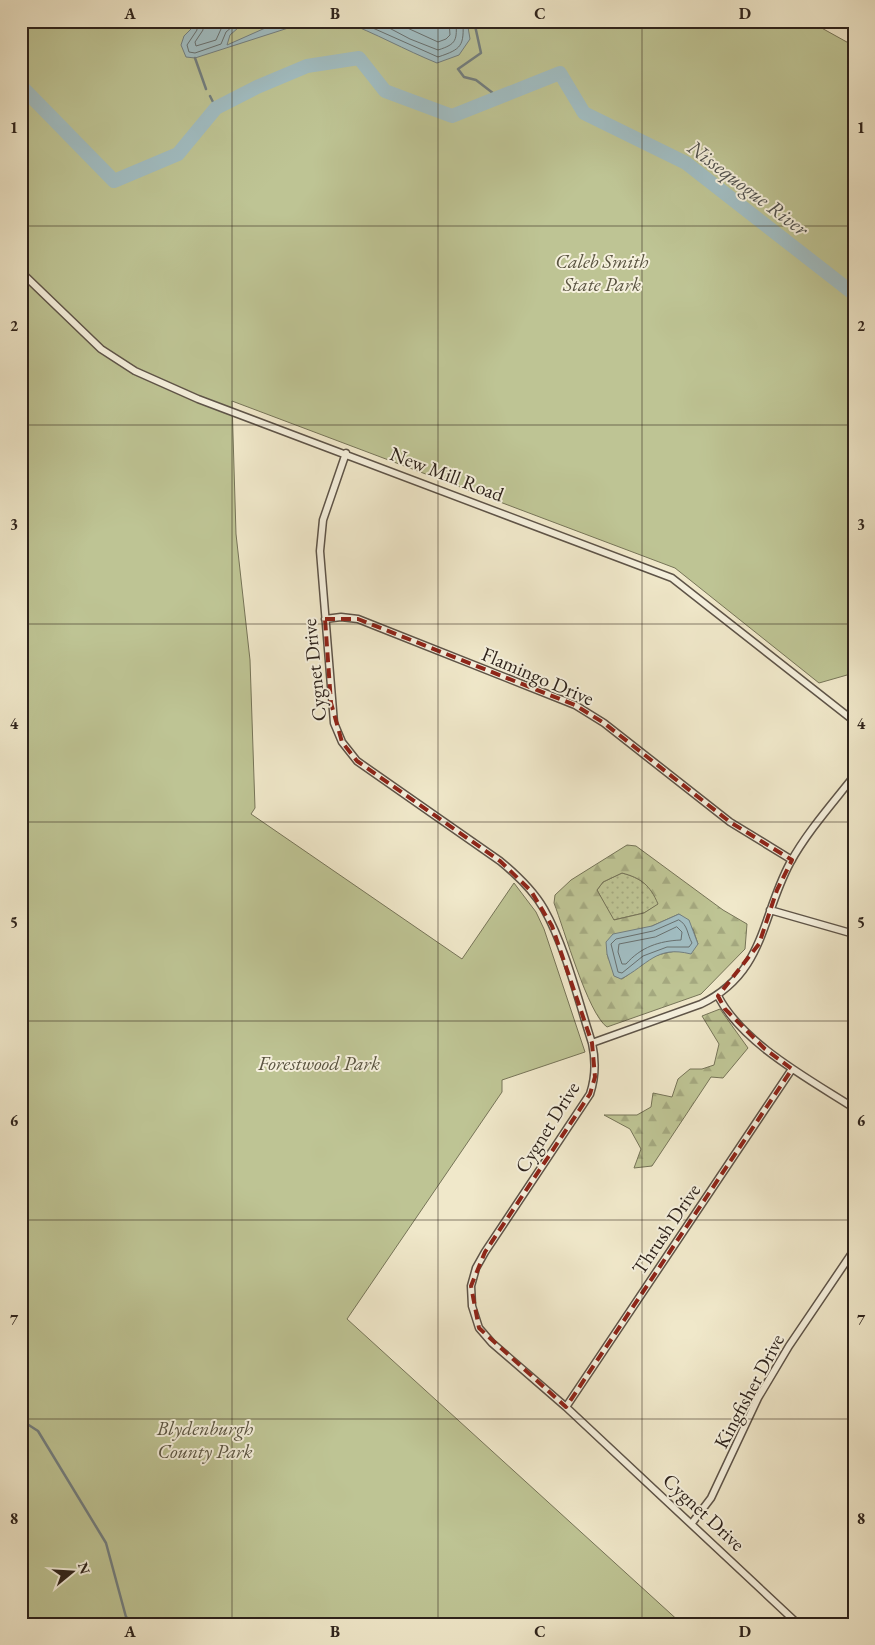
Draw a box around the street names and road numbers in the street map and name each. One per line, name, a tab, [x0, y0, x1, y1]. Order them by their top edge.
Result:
street label: New Mill Road	[386, 440, 508, 508]
street label: Cygnet Drive	[296, 617, 332, 723]
street label: Flamingo Drive	[478, 641, 598, 711]
street label: Cygnet Drive	[509, 1076, 585, 1178]
street label: Thrush Drive	[626, 1178, 706, 1280]
street label: Kingfisher Drive	[708, 1329, 790, 1453]
street label: Cygnet Drive	[657, 1467, 751, 1557]

